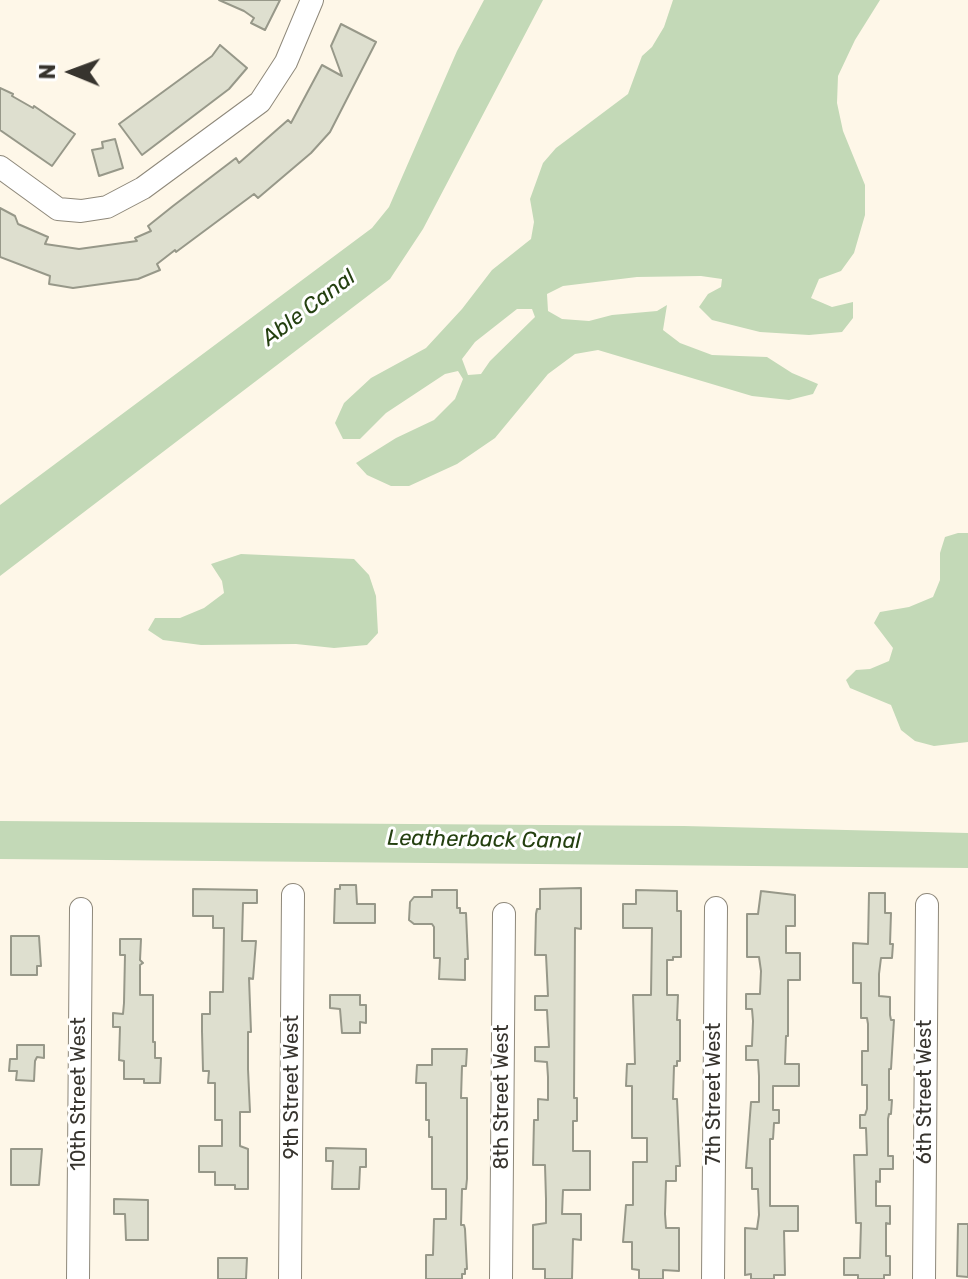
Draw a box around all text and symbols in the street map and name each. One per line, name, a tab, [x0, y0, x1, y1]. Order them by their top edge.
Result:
north arrow	[32, 32, 112, 112]
text: N	[34, 63, 61, 80]
water label: Able Canal	[257, 264, 361, 352]
water label: Leatherback Canal	[387, 825, 581, 855]
street label: 9th Street West	[280, 1015, 304, 1159]
street label: 10th Street West	[67, 1017, 91, 1171]
street label: 6th Street West	[913, 1020, 937, 1164]
street label: 7th Street West	[702, 1023, 726, 1165]
street label: 8th Street West	[490, 1024, 514, 1170]

